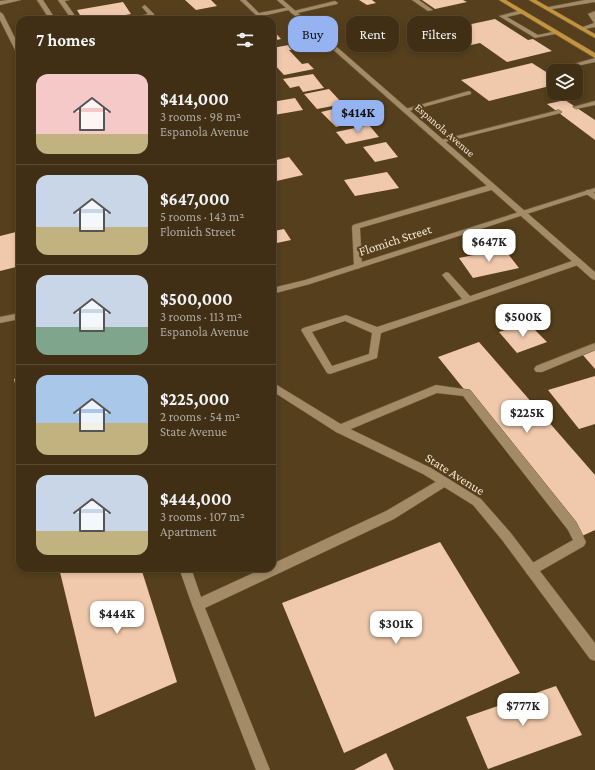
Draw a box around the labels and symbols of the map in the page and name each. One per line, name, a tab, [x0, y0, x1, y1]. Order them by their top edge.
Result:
pin: $414K	[330, 100, 386, 134]
street label: Espanola Avenue	[412, 101, 477, 160]
street label: Flomich Street	[357, 221, 434, 259]
pin: $647K	[461, 229, 517, 263]
pin: $500K	[495, 304, 551, 338]
pin: $225K	[499, 400, 555, 434]
street label: State Avenue	[423, 450, 488, 498]
pin: $444K	[89, 601, 145, 635]
pin: $301K	[368, 611, 424, 645]
pin: $777K	[495, 693, 551, 727]

